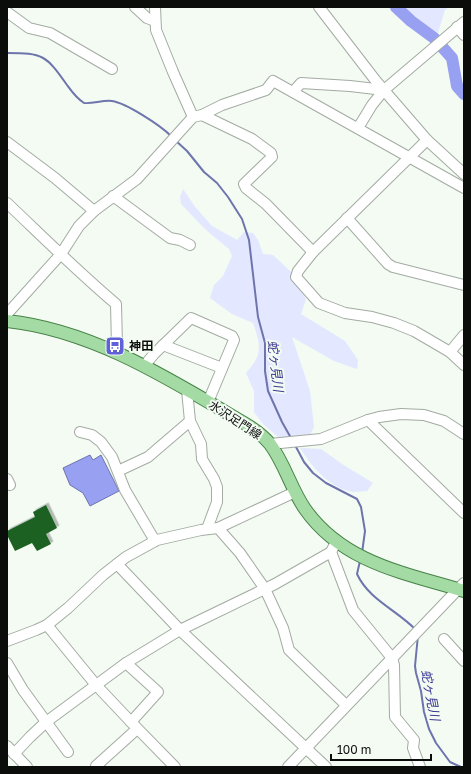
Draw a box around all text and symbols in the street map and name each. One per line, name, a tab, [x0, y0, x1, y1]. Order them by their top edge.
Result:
bus stop icon: 神田	[104, 335, 126, 357]
place label: 神田	[129, 338, 153, 353]
water label: 蛇ヶ見川	[265, 339, 287, 395]
street label: 水沢足門線	[206, 397, 265, 442]
water label: 蛇ヶ見川	[418, 668, 444, 724]
scale bar	[331, 736, 431, 762]
text: 100 m	[337, 742, 371, 757]

